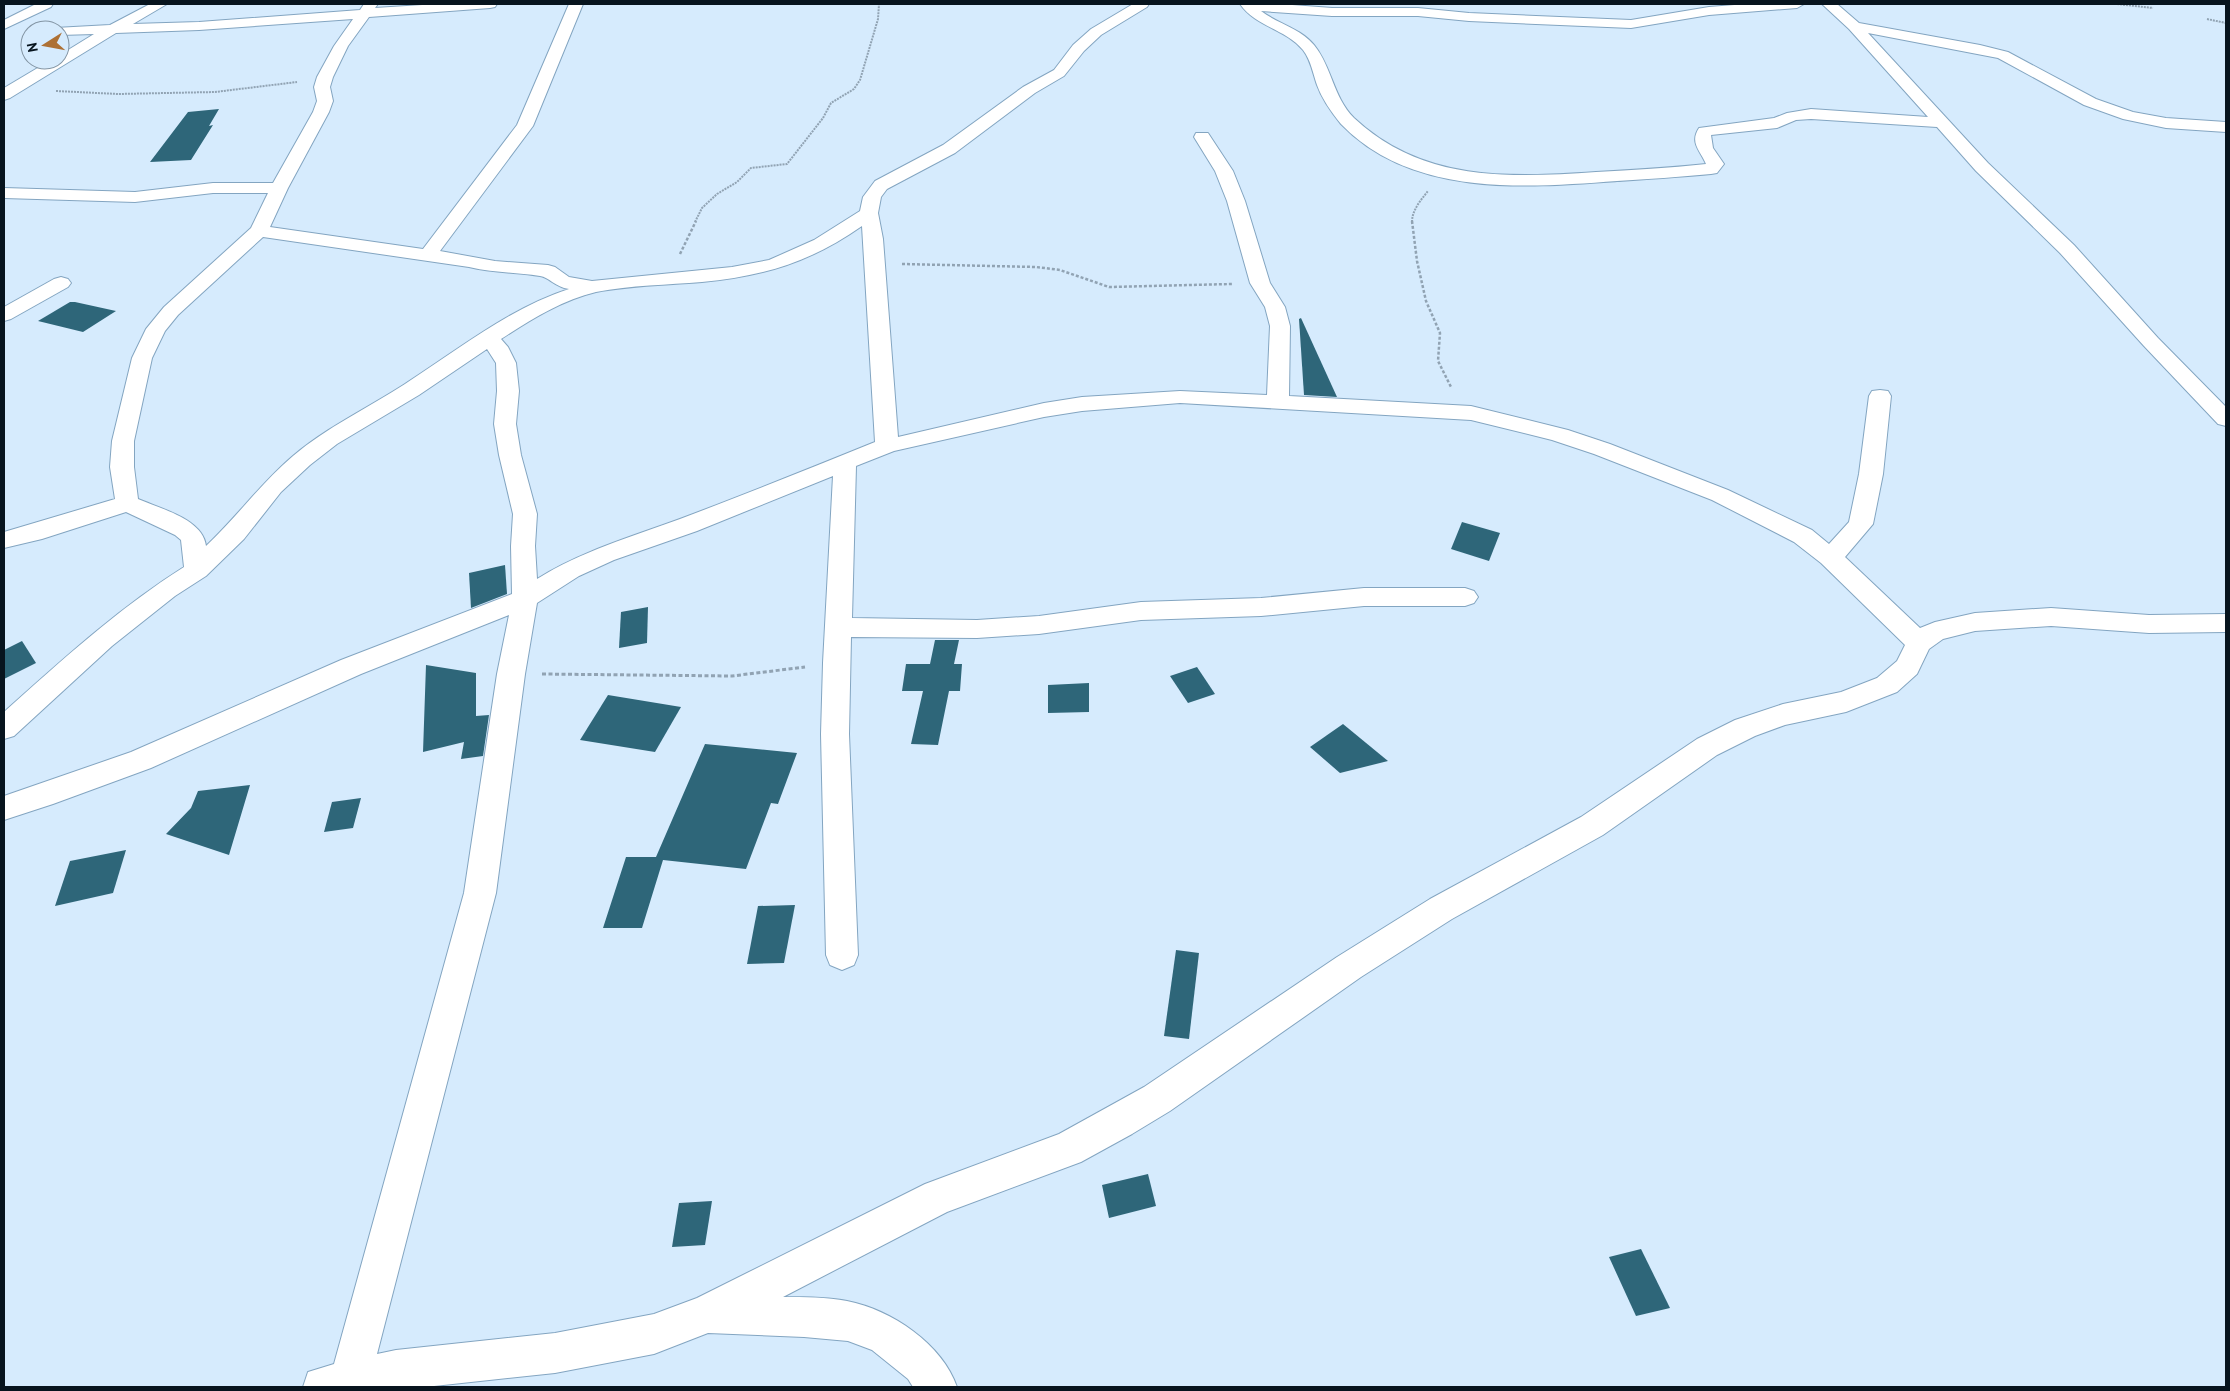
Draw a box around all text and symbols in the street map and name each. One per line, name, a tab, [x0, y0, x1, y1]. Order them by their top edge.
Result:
north arrow	[20, 20, 70, 70]
text: N	[23, 41, 42, 54]

